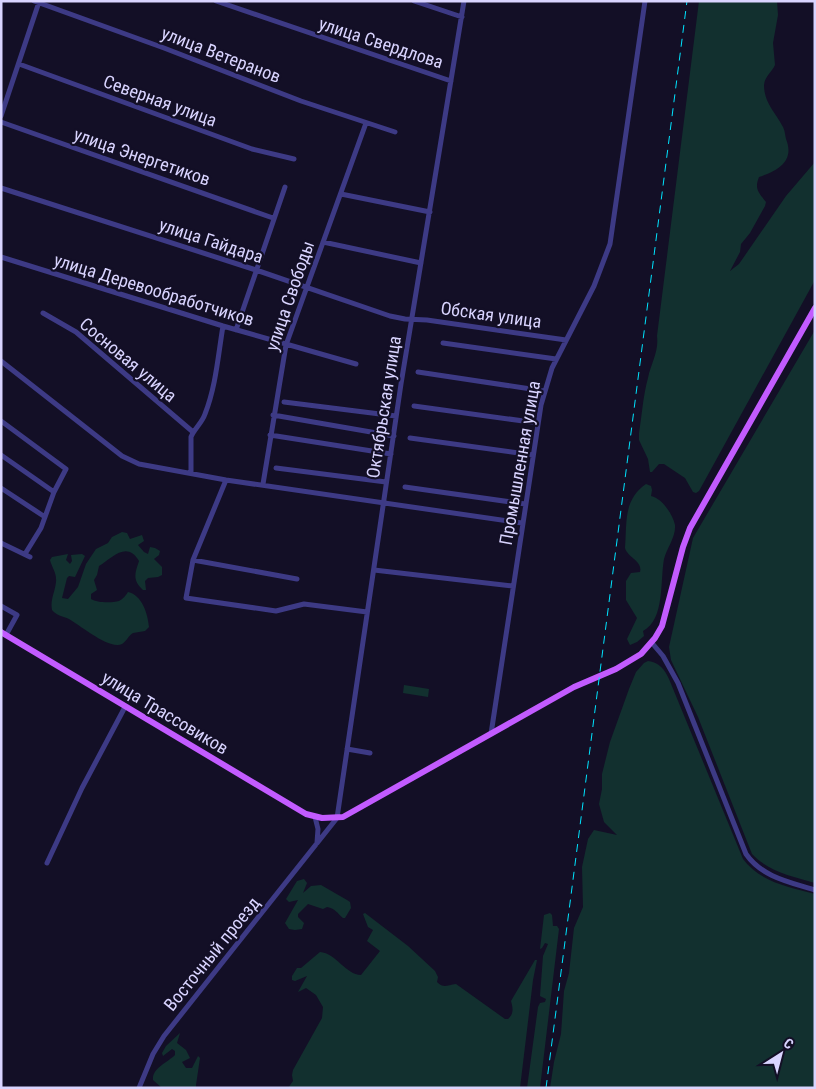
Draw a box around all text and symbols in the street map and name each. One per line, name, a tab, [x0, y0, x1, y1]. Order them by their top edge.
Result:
street label: улица Свердлова	[316, 13, 446, 73]
street label: улица Ветеранов	[159, 22, 284, 87]
street label: Северная улица	[101, 70, 220, 131]
street label: улица Энергетиков	[71, 123, 213, 190]
street label: улица Гайдара	[156, 214, 266, 267]
street label: улица Свободы	[261, 238, 318, 354]
street label: улица Деревообработчиков	[52, 249, 257, 330]
street label: Обская улица	[439, 297, 543, 332]
street label: Сосновая улица	[76, 313, 181, 406]
street label: Октябрьская улица	[362, 334, 405, 480]
street label: Промышленная улица	[495, 379, 544, 547]
street label: улица Трассовиков	[98, 667, 232, 759]
street label: Восточный проезд	[159, 892, 264, 1015]
north arrow	[756, 1029, 806, 1079]
text: С	[781, 1035, 797, 1052]

